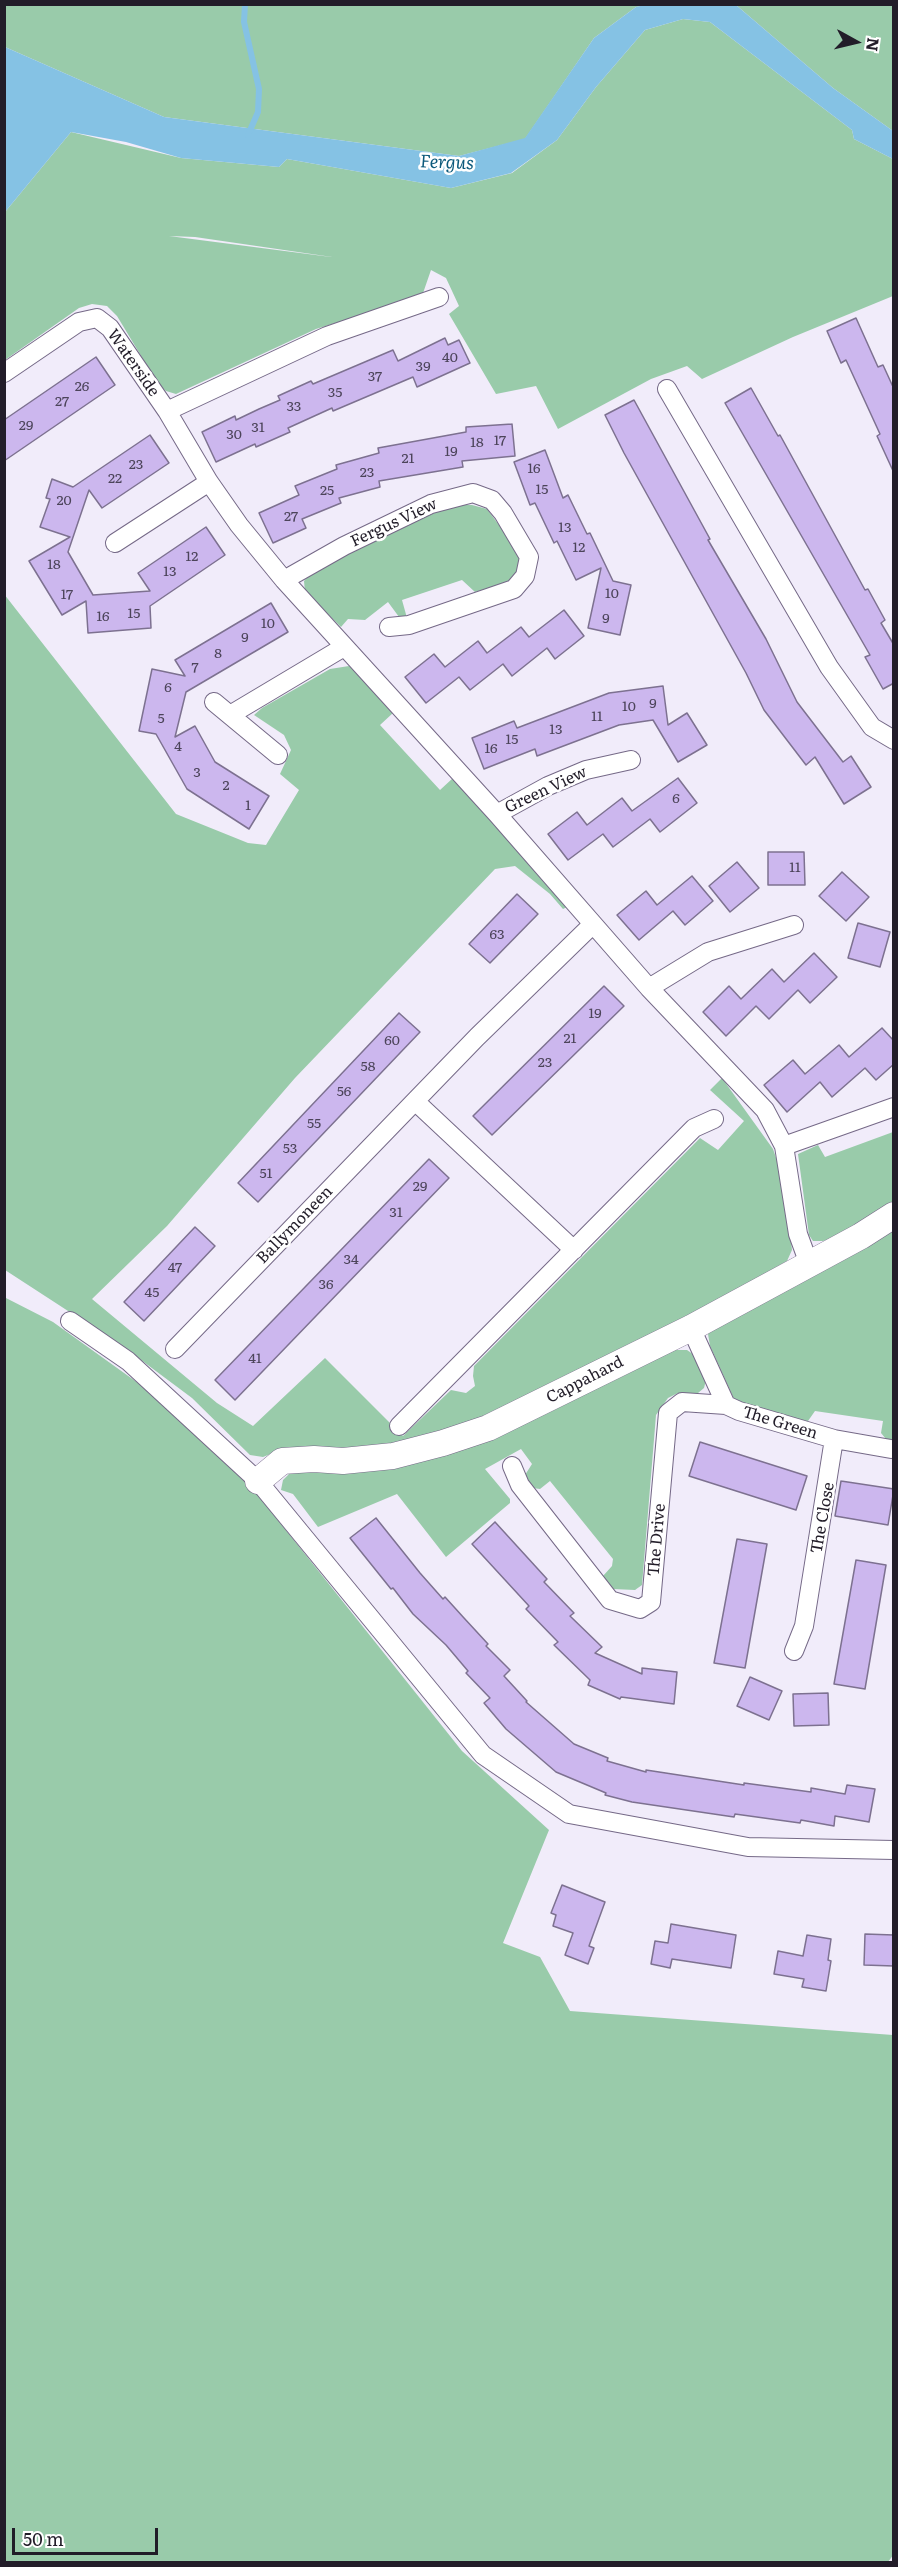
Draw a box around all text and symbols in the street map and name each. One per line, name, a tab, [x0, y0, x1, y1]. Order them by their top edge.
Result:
north arrow	[826, 12, 886, 72]
text: N	[861, 36, 887, 53]
water label: Fergus	[420, 151, 474, 175]
street label: Waterside	[103, 326, 163, 400]
house number: 40	[442, 350, 458, 366]
house number: 39	[416, 359, 430, 375]
house number: 37	[368, 369, 382, 385]
house number: 26	[75, 379, 89, 395]
house number: 35	[328, 385, 342, 401]
house number: 27	[55, 394, 69, 410]
house number: 33	[287, 399, 301, 415]
house number: 29	[19, 418, 33, 434]
house number: 31	[251, 420, 265, 436]
house number: 30	[226, 427, 242, 443]
house number: 17	[494, 433, 506, 449]
house number: 18	[470, 435, 484, 451]
house number: 19	[444, 444, 458, 460]
house number: 21	[402, 451, 414, 467]
house number: 23	[129, 457, 143, 473]
house number: 16	[527, 461, 541, 477]
house number: 23	[360, 465, 374, 481]
house number: 22	[108, 471, 122, 487]
house number: 15	[536, 482, 548, 498]
house number: 25	[320, 483, 334, 499]
house number: 20	[56, 493, 72, 509]
street label: Fergus View	[348, 495, 440, 551]
house number: 27	[284, 509, 298, 525]
house number: 13	[558, 520, 572, 536]
house number: 12	[573, 540, 585, 556]
house number: 12	[186, 549, 198, 565]
house number: 18	[47, 557, 61, 573]
house number: 13	[163, 564, 177, 580]
house number: 10	[605, 586, 619, 602]
house number: 17	[61, 587, 73, 603]
house number: 15	[128, 606, 140, 622]
house number: 16	[96, 609, 110, 625]
house number: 9	[602, 611, 610, 627]
house number: 10	[261, 616, 275, 632]
house number: 9	[241, 630, 249, 646]
house number: 8	[214, 646, 222, 662]
house number: 7	[191, 660, 199, 676]
house number: 6	[164, 680, 172, 696]
house number: 9	[649, 696, 657, 712]
house number: 10	[622, 699, 636, 715]
house number: 11	[591, 709, 603, 725]
house number: 5	[157, 711, 165, 727]
house number: 13	[549, 722, 563, 738]
house number: 15	[506, 732, 518, 748]
house number: 4	[174, 739, 182, 755]
house number: 16	[484, 741, 498, 757]
street label: Green View	[502, 763, 590, 817]
house number: 3	[193, 765, 201, 781]
house number: 2	[222, 778, 230, 794]
house number: 6	[672, 791, 680, 807]
house number: 1	[245, 798, 251, 814]
house number: 11	[789, 860, 801, 876]
house number: 63	[489, 927, 505, 943]
house number: 19	[588, 1006, 602, 1022]
house number: 21	[564, 1031, 576, 1047]
house number: 60	[384, 1033, 400, 1049]
house number: 23	[538, 1055, 552, 1071]
house number: 58	[361, 1059, 375, 1075]
house number: 56	[337, 1084, 351, 1100]
house number: 55	[307, 1116, 321, 1132]
house number: 53	[283, 1141, 297, 1157]
house number: 51	[260, 1166, 272, 1182]
house number: 29	[413, 1179, 427, 1195]
street label: Ballymoneen	[253, 1182, 337, 1268]
house number: 31	[389, 1205, 403, 1221]
house number: 34	[343, 1252, 359, 1268]
house number: 47	[168, 1260, 182, 1276]
house number: 36	[318, 1277, 334, 1293]
house number: 45	[145, 1285, 159, 1301]
house number: 41	[248, 1351, 262, 1367]
street label: Cappahard	[543, 1352, 627, 1408]
street label: The Green	[740, 1402, 820, 1444]
street label: The Close	[807, 1481, 839, 1555]
street label: The Drive	[644, 1503, 670, 1577]
scale bar	[15, 2516, 160, 2554]
text: 50 m	[23, 2525, 64, 2552]

